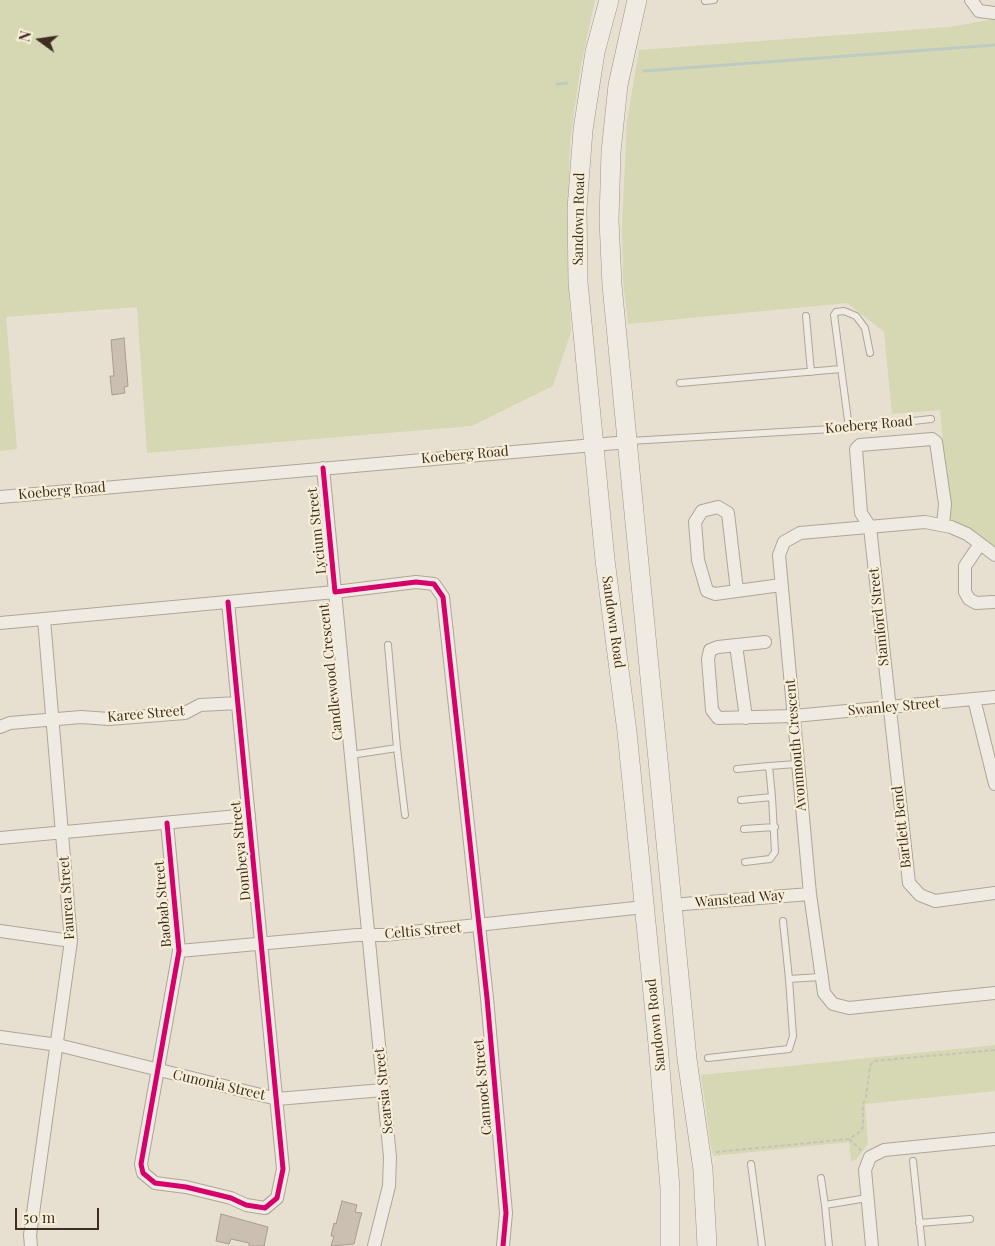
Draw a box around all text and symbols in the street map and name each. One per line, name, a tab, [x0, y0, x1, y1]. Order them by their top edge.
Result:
north arrow	[15, 15, 65, 65]
text: N	[15, 29, 35, 43]
street label: Sandown Road	[570, 172, 588, 266]
street label: Koeberg Road	[825, 413, 913, 437]
street label: Koeberg Road	[421, 443, 509, 467]
street label: Koeberg Road	[18, 479, 106, 503]
street label: Lycium Street	[304, 487, 330, 575]
street label: Stamford Street	[865, 567, 893, 667]
street label: Sandown Road	[598, 575, 628, 669]
street label: Candlewood Crescent	[315, 603, 347, 741]
street label: Avonmouth Crescent	[782, 678, 810, 812]
street label: Swanley Street	[847, 695, 941, 719]
street label: Karee Street	[107, 702, 185, 726]
street label: Bartlett Bend	[889, 785, 915, 869]
street label: Dombeya Street	[227, 800, 255, 902]
street label: Faurea Street	[56, 856, 78, 940]
street label: Baobab Street	[151, 860, 175, 948]
street label: Wanstead Way	[694, 887, 786, 911]
street label: Celtis Street	[384, 919, 462, 943]
street label: Sandown Road	[643, 978, 669, 1072]
street label: Cannock Street	[470, 1038, 496, 1136]
street label: Searsia Street	[371, 1047, 397, 1135]
street label: Cunonia Street	[171, 1066, 267, 1104]
scale bar	[18, 1198, 101, 1230]
text: 50 m	[23, 1207, 55, 1227]

